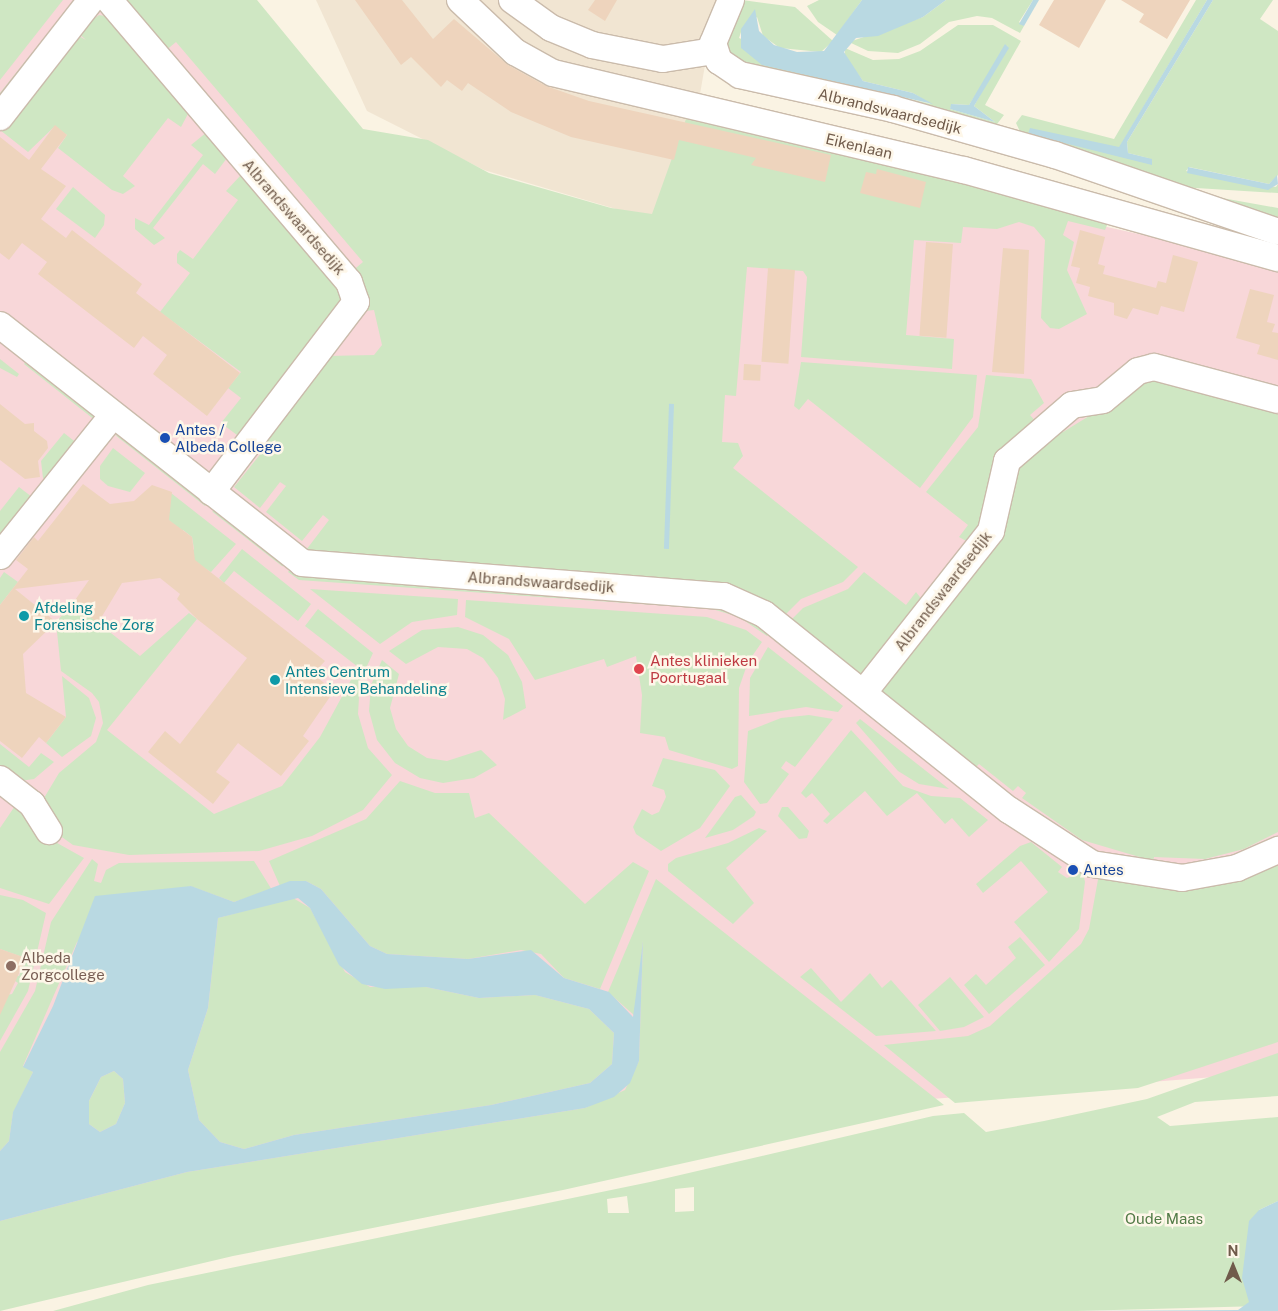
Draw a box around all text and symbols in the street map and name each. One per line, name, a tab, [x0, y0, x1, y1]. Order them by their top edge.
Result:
street label: Albrandswaardsedijk	[816, 84, 964, 138]
street label: Eikenlaan	[824, 130, 894, 162]
street label: Albrandswaardsedijk	[239, 156, 349, 278]
place label: Antes / Albeda College	[175, 420, 282, 455]
marker: Antes / Albeda College	[159, 432, 171, 444]
street label: Albrandswaardsedijk	[891, 527, 995, 655]
street label: Albrandswaardsedijk	[467, 568, 615, 596]
place label: Afdeling Forensische Zorg	[34, 598, 154, 633]
marker: Afdeling Forensische Zorg	[18, 610, 30, 622]
place label: Antes klinieken Poortugaal	[650, 651, 757, 686]
place label: Antes Centrum Intensieve Behandeling	[285, 662, 447, 697]
marker: Antes klinieken Poortugaal	[632, 662, 646, 676]
marker: Antes Centrum Intensieve Behandeling	[269, 674, 281, 686]
place label: Antes	[1083, 861, 1124, 879]
marker: Antes	[1067, 864, 1079, 876]
place label: Albeda Zorgcollege	[21, 948, 105, 983]
marker: Albeda Zorgcollege	[5, 960, 17, 972]
park label: Oude Maas	[1125, 1210, 1203, 1228]
north arrow	[1208, 1241, 1258, 1291]
text: N	[1228, 1243, 1238, 1259]

